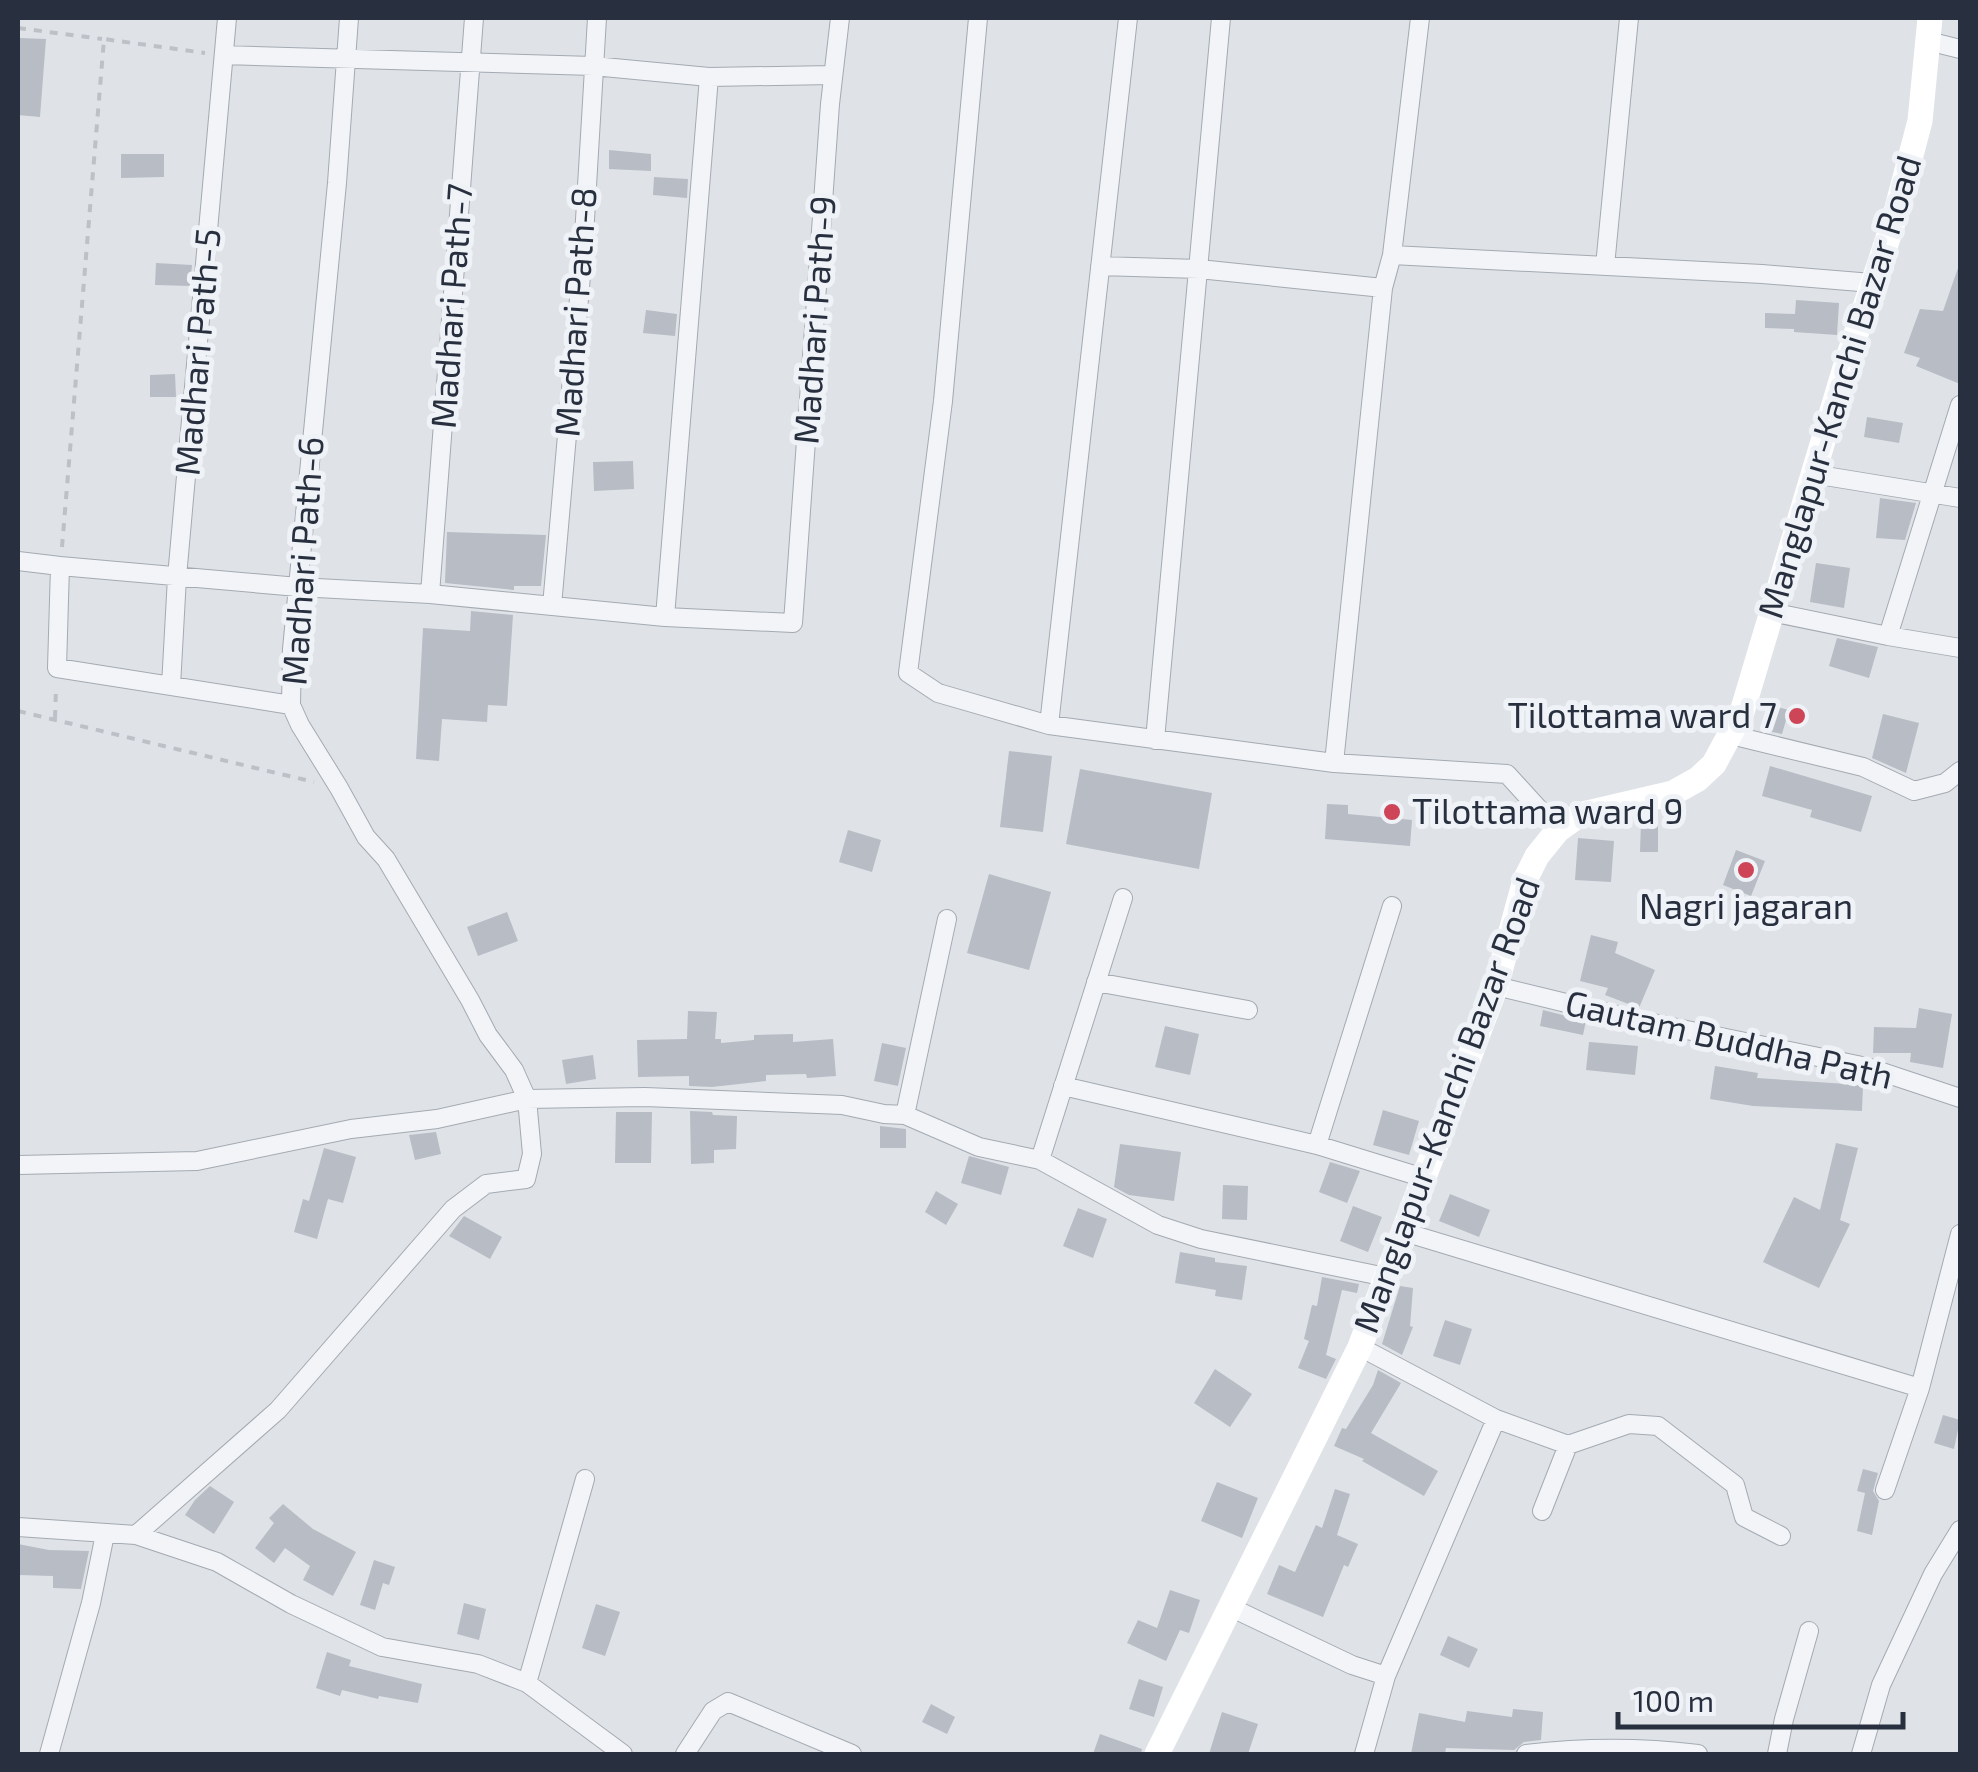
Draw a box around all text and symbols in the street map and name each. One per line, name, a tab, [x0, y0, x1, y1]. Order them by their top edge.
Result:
street label: Manglapur-Kanchi Bazar Road	[1748, 150, 1929, 623]
street label: Madhari Path-7	[420, 182, 480, 430]
street label: Madhari Path-8	[544, 186, 604, 438]
street label: Madhari Path-9	[783, 194, 843, 446]
street label: Madhari Path-5	[164, 227, 228, 477]
street label: Madhari Path-6	[271, 435, 331, 687]
place label: Tilottama ward 7	[1507, 693, 1777, 735]
marker: Tilottama ward 7	[1786, 705, 1808, 727]
place label: Tilottama ward 9	[1412, 789, 1684, 831]
marker: Tilottama ward 9	[1381, 801, 1403, 823]
marker: Nagri jagaran	[1735, 859, 1757, 881]
street label: Manglapur-Kanchi Bazar Road	[1343, 871, 1547, 1338]
place label: Nagri jagaran	[1639, 884, 1853, 926]
street label: Gautam Buddha Path	[1562, 980, 1897, 1096]
scale bar	[1618, 1667, 1903, 1729]
text: 100 m	[1633, 1682, 1714, 1718]

